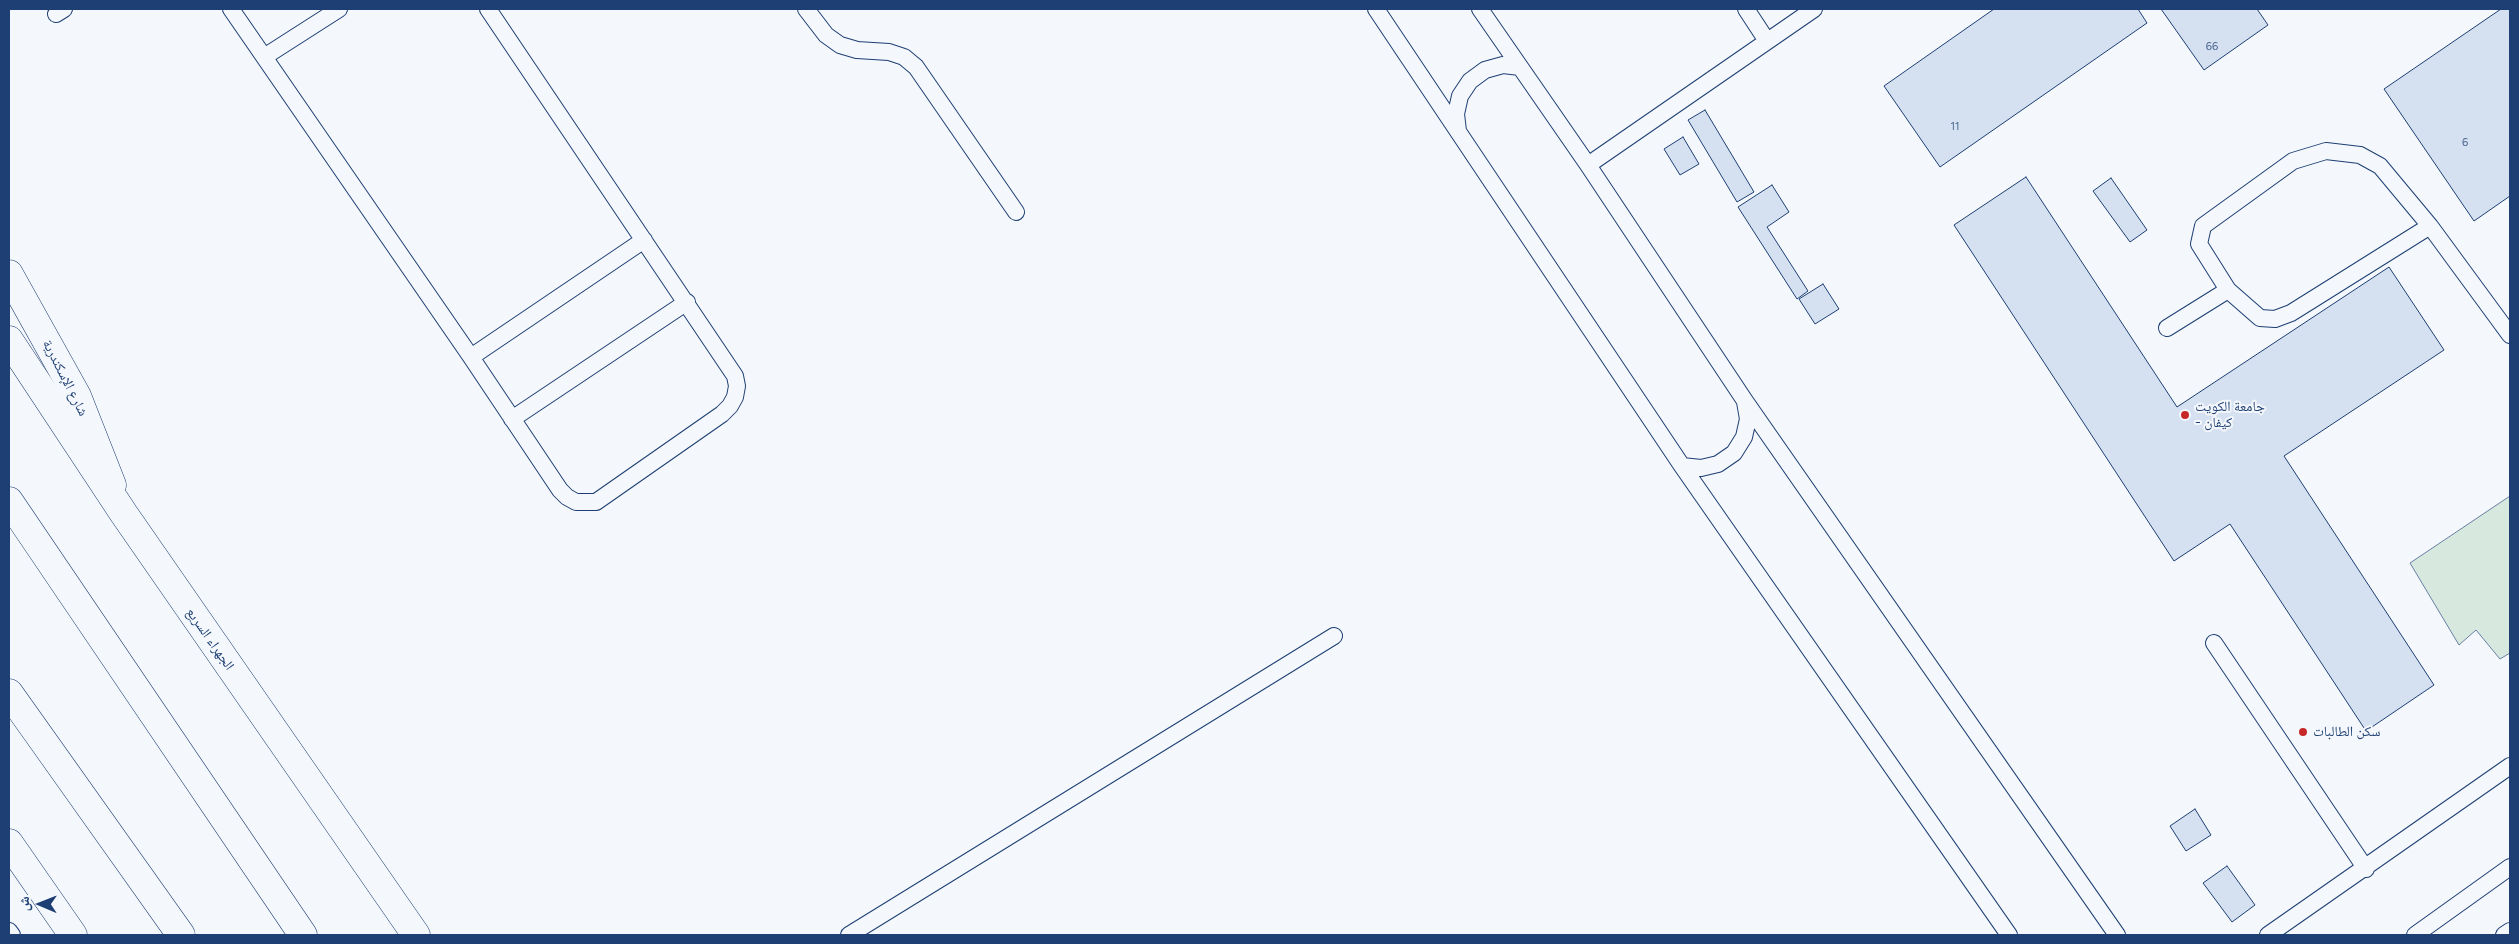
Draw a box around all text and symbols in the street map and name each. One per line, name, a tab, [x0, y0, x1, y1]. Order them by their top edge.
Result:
house number: 66	[2206, 40, 2218, 54]
house number: 11	[1950, 120, 1960, 134]
house number: 6	[2462, 136, 2468, 150]
street label: شارع الإسكندرية	[39, 337, 91, 419]
place label: جامعة الكويت - كيفان	[2195, 399, 2265, 432]
marker: جامعة الكويت - كيفان	[2179, 409, 2191, 421]
street label: الجهراء السريع	[182, 605, 238, 673]
place label: سكن الطالبات	[2313, 724, 2380, 740]
marker: سكن الطالبات	[2297, 726, 2309, 738]
north arrow	[15, 879, 65, 929]
text: ش	[16, 896, 33, 911]

